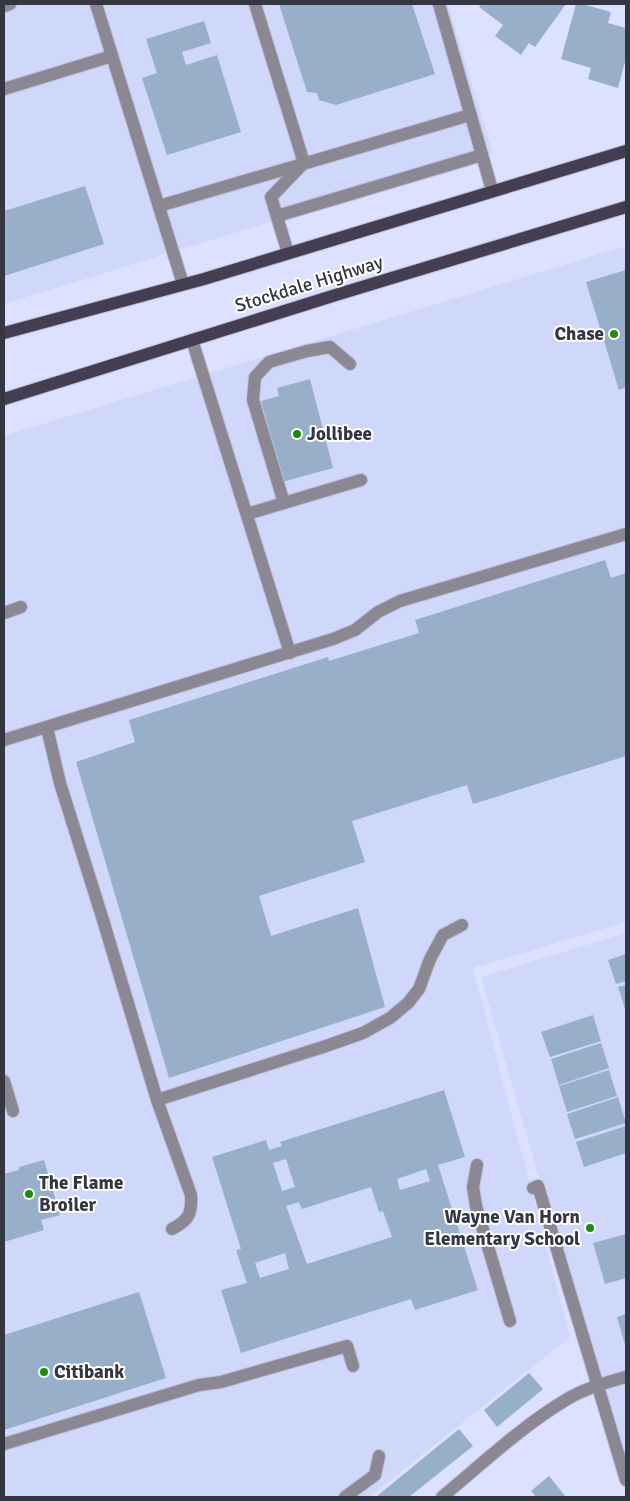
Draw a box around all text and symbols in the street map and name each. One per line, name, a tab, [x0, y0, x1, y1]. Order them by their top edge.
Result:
street label: Stockdale Highway	[232, 250, 386, 318]
place label: Chase	[555, 322, 604, 346]
marker: Chase	[608, 328, 620, 340]
place label: Jollibee	[307, 422, 372, 446]
marker: Jollibee	[291, 428, 303, 440]
place label: The Flame Broiler	[39, 1171, 123, 1217]
marker: The Flame Broiler	[23, 1188, 35, 1200]
place label: Wayne Van Horn Elementary School	[424, 1205, 580, 1251]
marker: Wayne Van Horn Elementary School	[584, 1222, 596, 1234]
place label: Citibank	[54, 1360, 124, 1384]
marker: Citibank	[38, 1366, 50, 1378]

